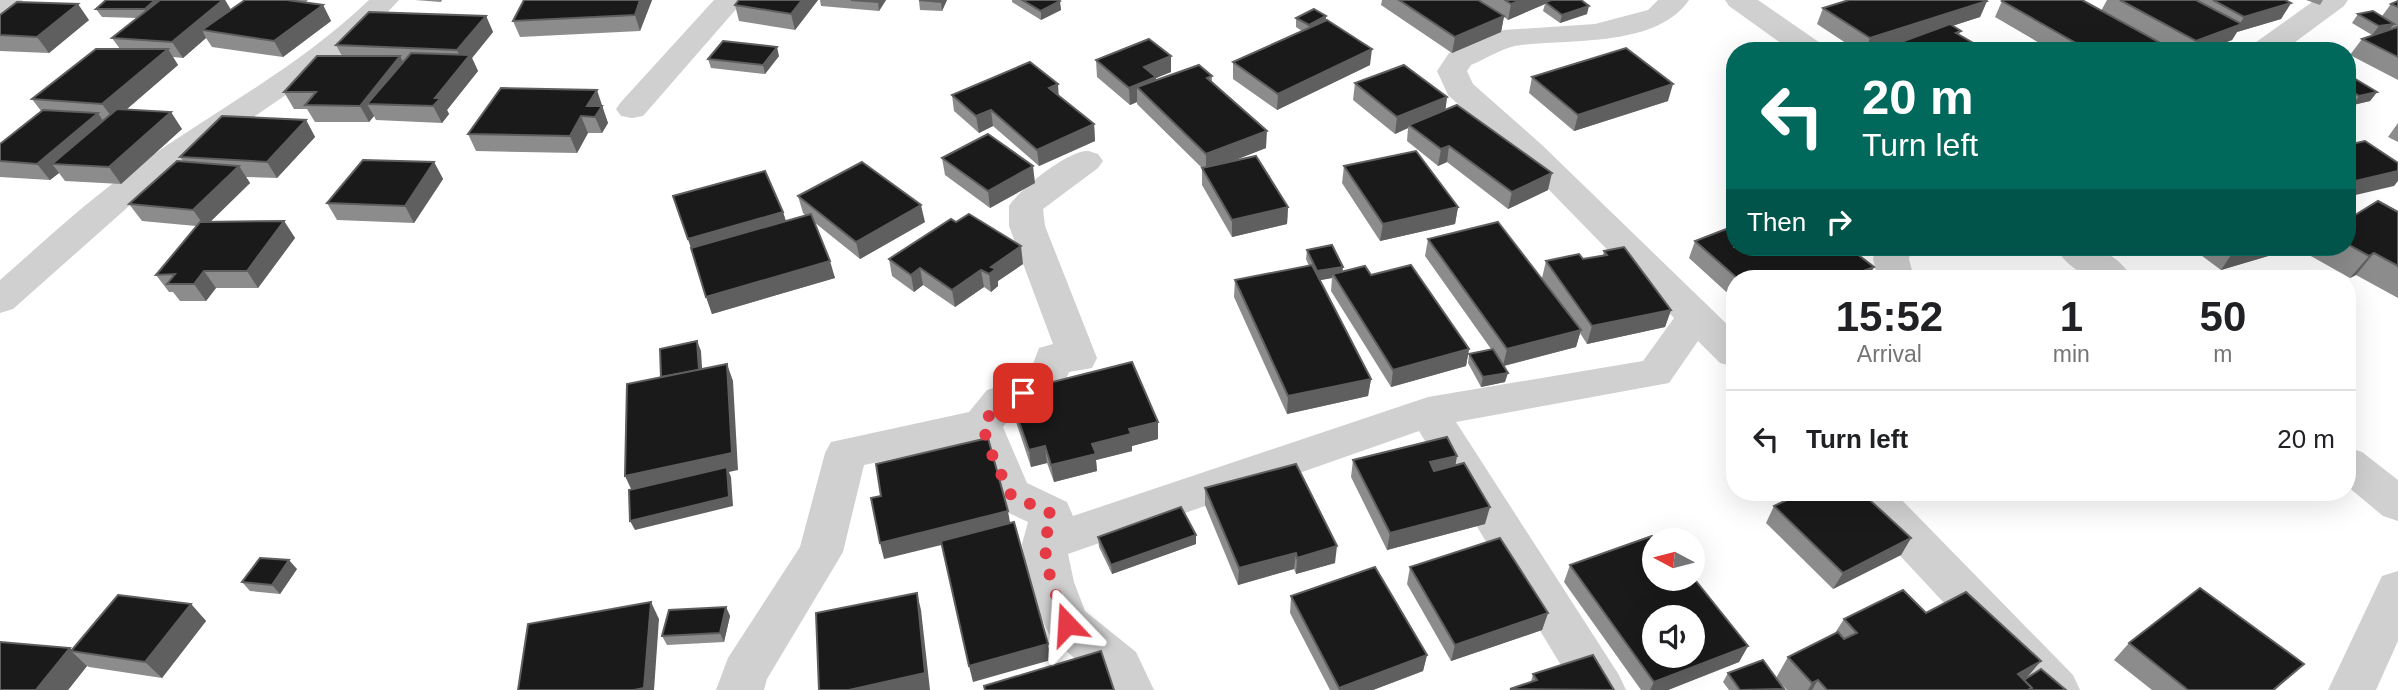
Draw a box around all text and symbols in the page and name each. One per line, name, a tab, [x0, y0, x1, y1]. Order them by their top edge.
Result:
icon: left	[1747, 70, 1838, 161]
text: 20 m	[1862, 70, 1974, 124]
text: Turn left	[1862, 127, 1978, 163]
icon: right	[1820, 203, 1858, 241]
text: Then	[1747, 207, 1806, 237]
text: 15:52	[1836, 293, 1943, 340]
text: 1	[2060, 293, 2083, 340]
text: 50	[2200, 293, 2246, 340]
text: Arrival	[1857, 341, 1922, 367]
text: min	[2053, 341, 2090, 367]
text: m	[2213, 341, 2232, 367]
pin	[993, 363, 1053, 423]
icon: arrive	[1004, 374, 1042, 412]
icon: left	[1747, 420, 1785, 458]
text: Turn left	[1806, 424, 1908, 454]
text: 20 m	[2277, 424, 2335, 454]
north arrow	[1642, 528, 1704, 592]
map controls	[1642, 528, 1705, 668]
position arrow	[1030, 587, 1104, 661]
button: sound	[1642, 605, 1705, 668]

